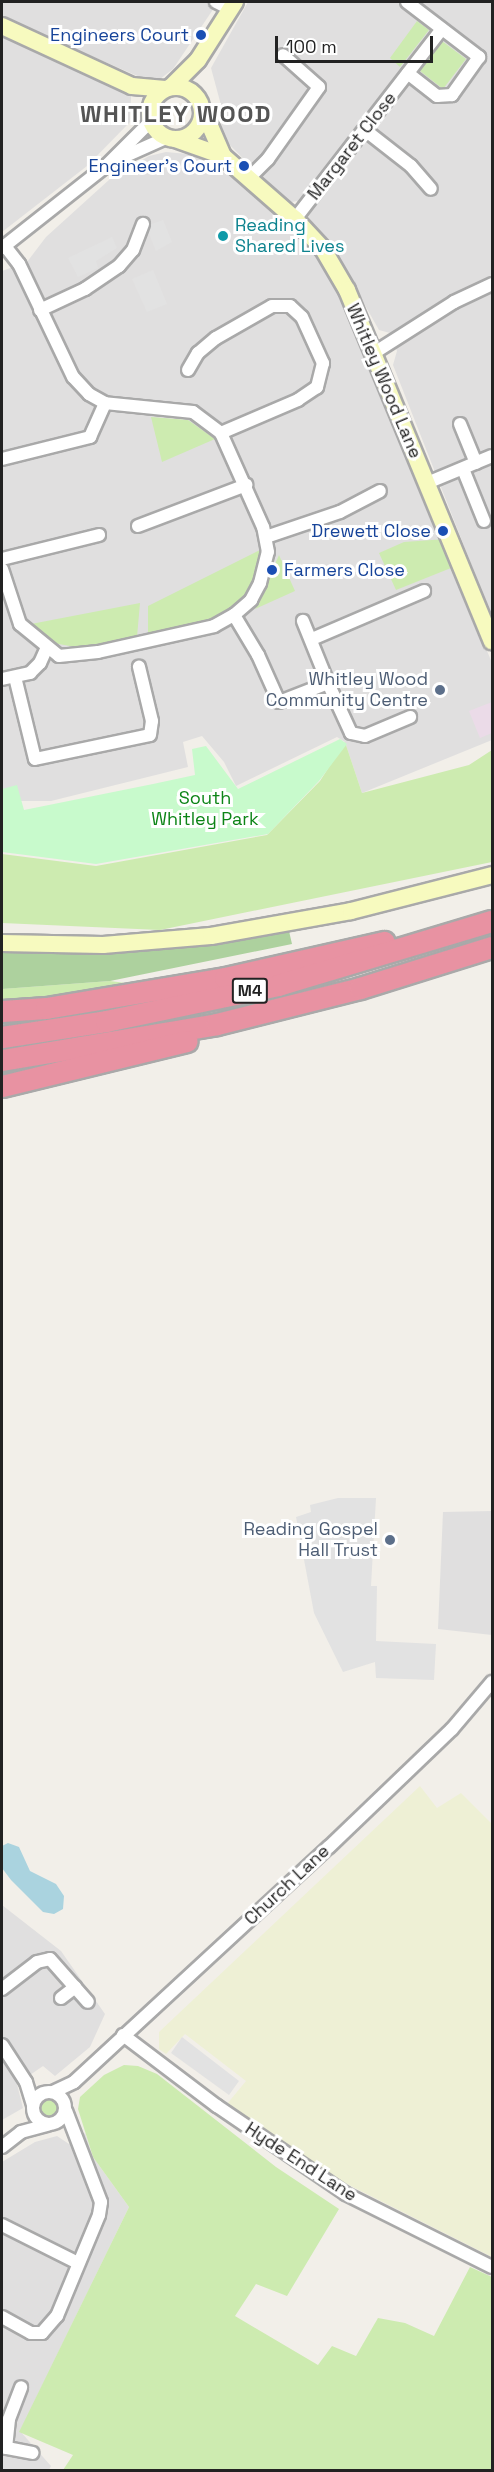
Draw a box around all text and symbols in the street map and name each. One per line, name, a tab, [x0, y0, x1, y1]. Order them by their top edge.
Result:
place label: Engineers Court	[50, 24, 189, 46]
scale bar	[278, 24, 436, 62]
marker: Engineers Court	[194, 28, 208, 42]
text: 100 m	[286, 35, 337, 58]
street label: Margaret Close	[303, 88, 401, 204]
district label: WHITLEY WOOD	[80, 100, 272, 128]
place label: Engineer's Court	[88, 155, 232, 177]
marker: Engineer's Court	[237, 159, 251, 173]
place label: Reading Shared Lives	[235, 215, 344, 258]
marker: Reading Shared Lives	[216, 229, 230, 243]
street label: Whitley Wood Lane	[342, 300, 426, 462]
place label: Drewett Close	[311, 520, 431, 542]
marker: Drewett Close	[436, 524, 450, 538]
place label: Farmers Close	[284, 559, 405, 581]
marker: Farmers Close	[265, 563, 279, 577]
place label: Whitley Wood Community Centre	[266, 669, 428, 712]
marker: Whitley Wood Community Centre	[433, 683, 447, 697]
park label: South Whitley Park	[151, 788, 259, 830]
road number: M4	[230, 978, 270, 1004]
place label: Reading Gospel Hall Trust	[244, 1519, 378, 1562]
marker: Reading Gospel Hall Trust	[383, 1533, 397, 1547]
street label: Church Lane	[240, 1840, 334, 1930]
street label: Hyde End Lane	[241, 2118, 361, 2206]

